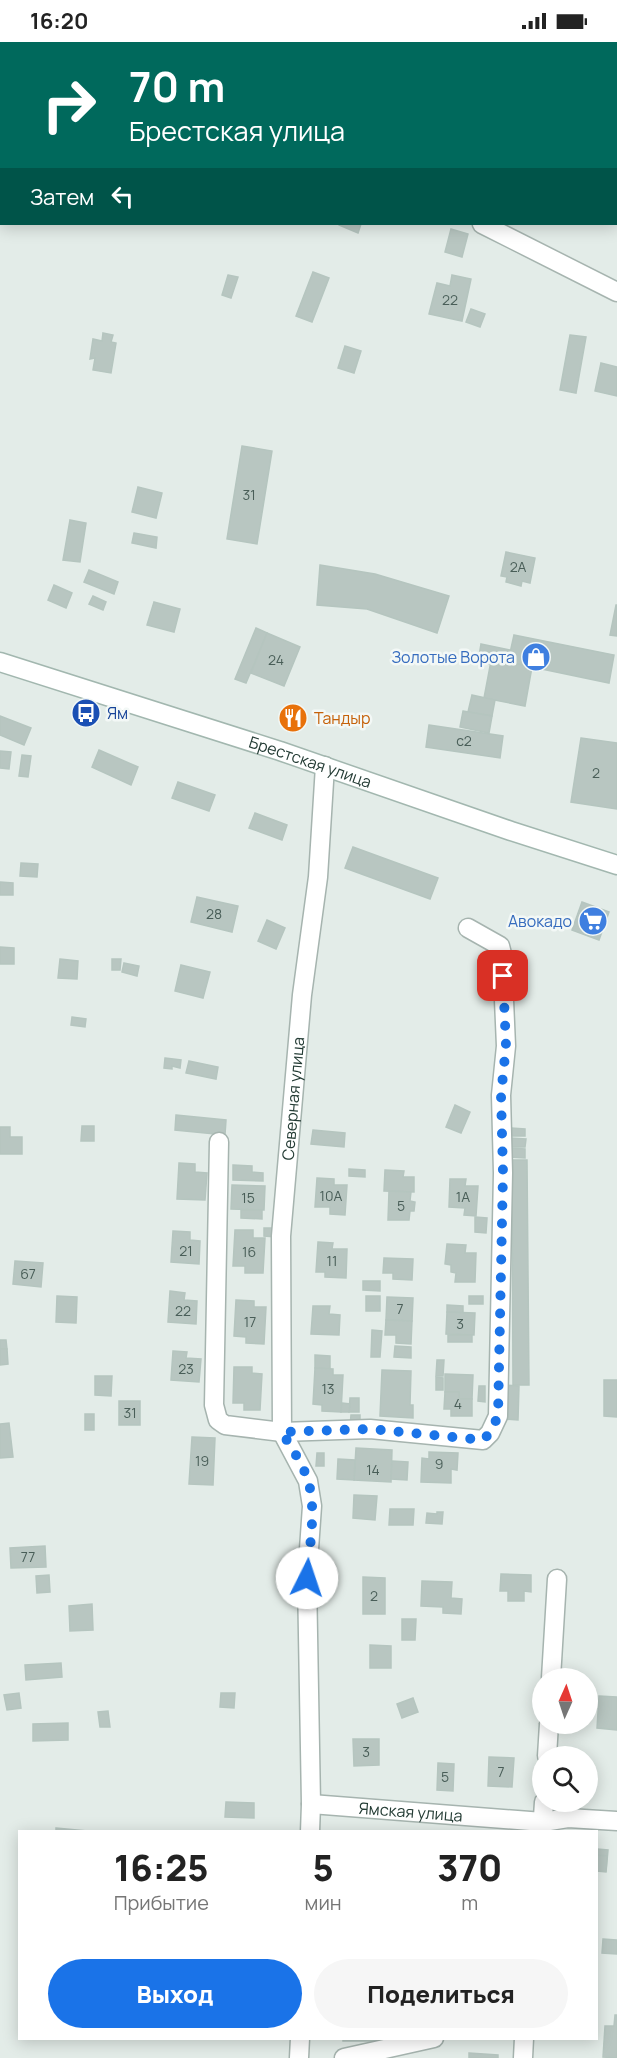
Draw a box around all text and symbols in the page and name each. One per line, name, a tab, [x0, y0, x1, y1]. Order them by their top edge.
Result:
text: 16:20	[30, 6, 88, 36]
text: 70 m	[129, 57, 225, 115]
icon: right	[30, 66, 108, 144]
text: Брестская улица	[129, 112, 345, 149]
icon: left	[106, 180, 139, 213]
text: Затем	[30, 182, 94, 212]
house number: 22	[442, 290, 458, 309]
house number: 31	[242, 485, 256, 504]
house number: 2А	[510, 557, 526, 576]
shop icon: Золотые Ворота	[520, 641, 552, 673]
place label: Золотые Ворота	[391, 646, 515, 668]
house number: 24	[268, 650, 284, 669]
bus stop icon: Ям	[70, 697, 102, 729]
place label: Ям	[107, 702, 128, 724]
restaurant icon: Тандыр	[277, 702, 309, 734]
place label: Тандыр	[314, 707, 371, 729]
street label: Брестская улица	[246, 731, 375, 793]
house number: с2	[456, 731, 472, 750]
house number: 2	[592, 763, 600, 782]
house number: 28	[206, 904, 222, 923]
supermarket icon: Авокадо	[577, 905, 609, 937]
place label: Авокадо	[508, 910, 572, 932]
pin	[477, 950, 528, 1001]
icon: arrive	[486, 959, 519, 992]
street label: Северная улица	[277, 1036, 309, 1161]
house number: 10А	[320, 1186, 343, 1205]
house number: 1А	[456, 1187, 470, 1206]
house number: 15	[241, 1188, 255, 1207]
house number: 5	[397, 1196, 405, 1215]
house number: 21	[179, 1241, 193, 1260]
house number: 16	[242, 1242, 256, 1261]
house number: 11	[327, 1251, 337, 1270]
house number: 67	[20, 1264, 36, 1283]
house number: 7	[396, 1299, 404, 1318]
house number: 22	[175, 1301, 191, 1320]
house number: 17	[244, 1312, 256, 1331]
house number: 3	[456, 1314, 464, 1333]
house number: 23	[178, 1359, 194, 1378]
house number: 13	[321, 1379, 335, 1398]
house number: 4	[454, 1394, 462, 1413]
house number: 31	[123, 1403, 137, 1422]
house number: 19	[195, 1451, 209, 1470]
house number: 9	[435, 1454, 443, 1473]
house number: 14	[366, 1460, 380, 1479]
position arrow	[275, 1546, 339, 1610]
house number: 77	[21, 1547, 35, 1566]
house number: 2	[370, 1586, 378, 1605]
north arrow	[532, 1668, 598, 1734]
map controls	[532, 1668, 598, 1812]
house number: 3	[362, 1742, 370, 1761]
button: search	[532, 1746, 598, 1812]
house number: 7	[497, 1762, 505, 1781]
house number: 5	[441, 1767, 449, 1786]
street label: Ямская улица	[358, 1797, 463, 1827]
text: 16:25	[114, 1843, 209, 1892]
text: 5	[312, 1843, 334, 1892]
text: 370	[437, 1843, 502, 1892]
text: Прибытие	[114, 1889, 209, 1916]
text: мин	[305, 1889, 342, 1916]
text: m	[461, 1889, 478, 1916]
button: Выход	[48, 1959, 302, 2028]
button: Поделиться	[314, 1959, 568, 2028]

